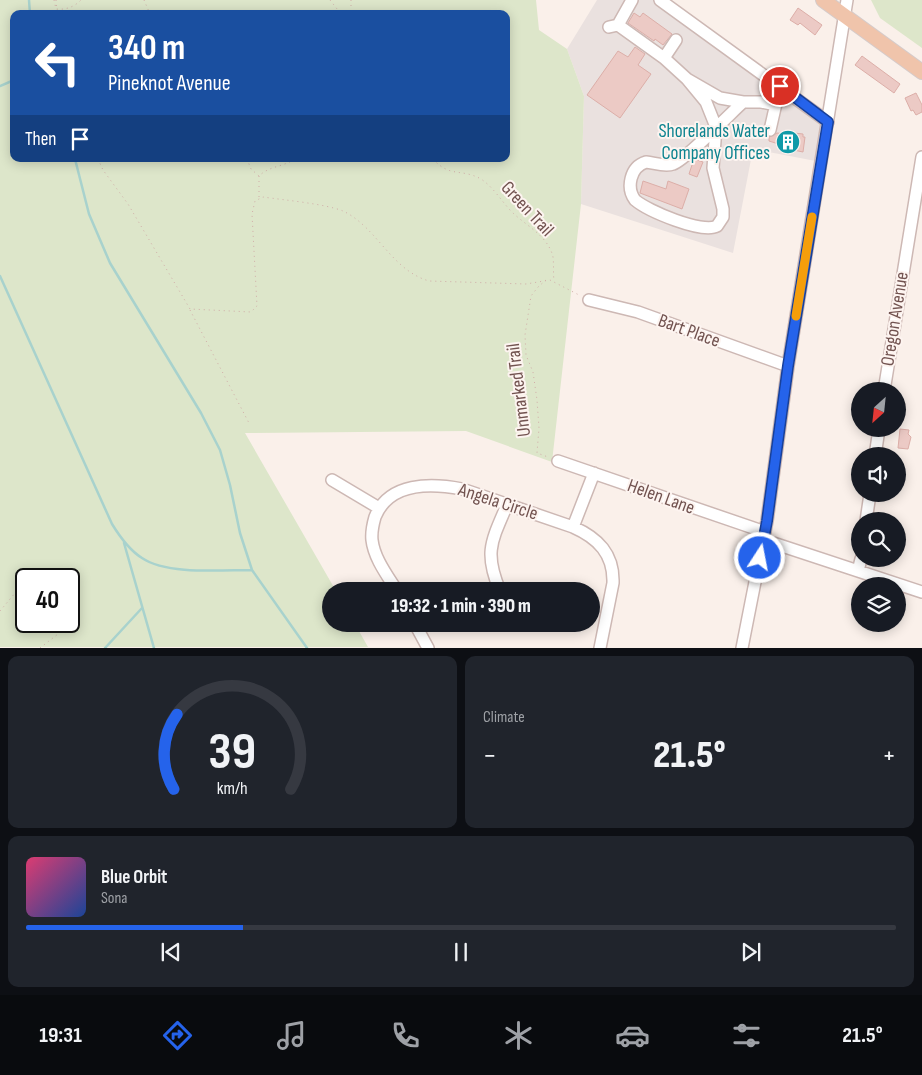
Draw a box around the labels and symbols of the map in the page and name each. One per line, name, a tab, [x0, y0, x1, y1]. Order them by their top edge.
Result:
pin	[759, 65, 801, 107]
place label: Shorelands Water Company Offices	[658, 120, 771, 165]
building icon: Shorelands Water Company Offices	[775, 129, 801, 155]
street label: Green Trail	[496, 177, 558, 241]
street label: Oregon Avenue	[876, 270, 914, 368]
street label: Bart Place	[655, 309, 723, 353]
street label: Unmarked Trail	[502, 342, 536, 438]
north arrow	[851, 382, 906, 438]
street label: Helen Lane	[624, 474, 698, 520]
street label: Angela Circle	[454, 478, 541, 526]
position arrow	[733, 531, 785, 583]
speed limit sign: 40	[15, 568, 80, 633]

